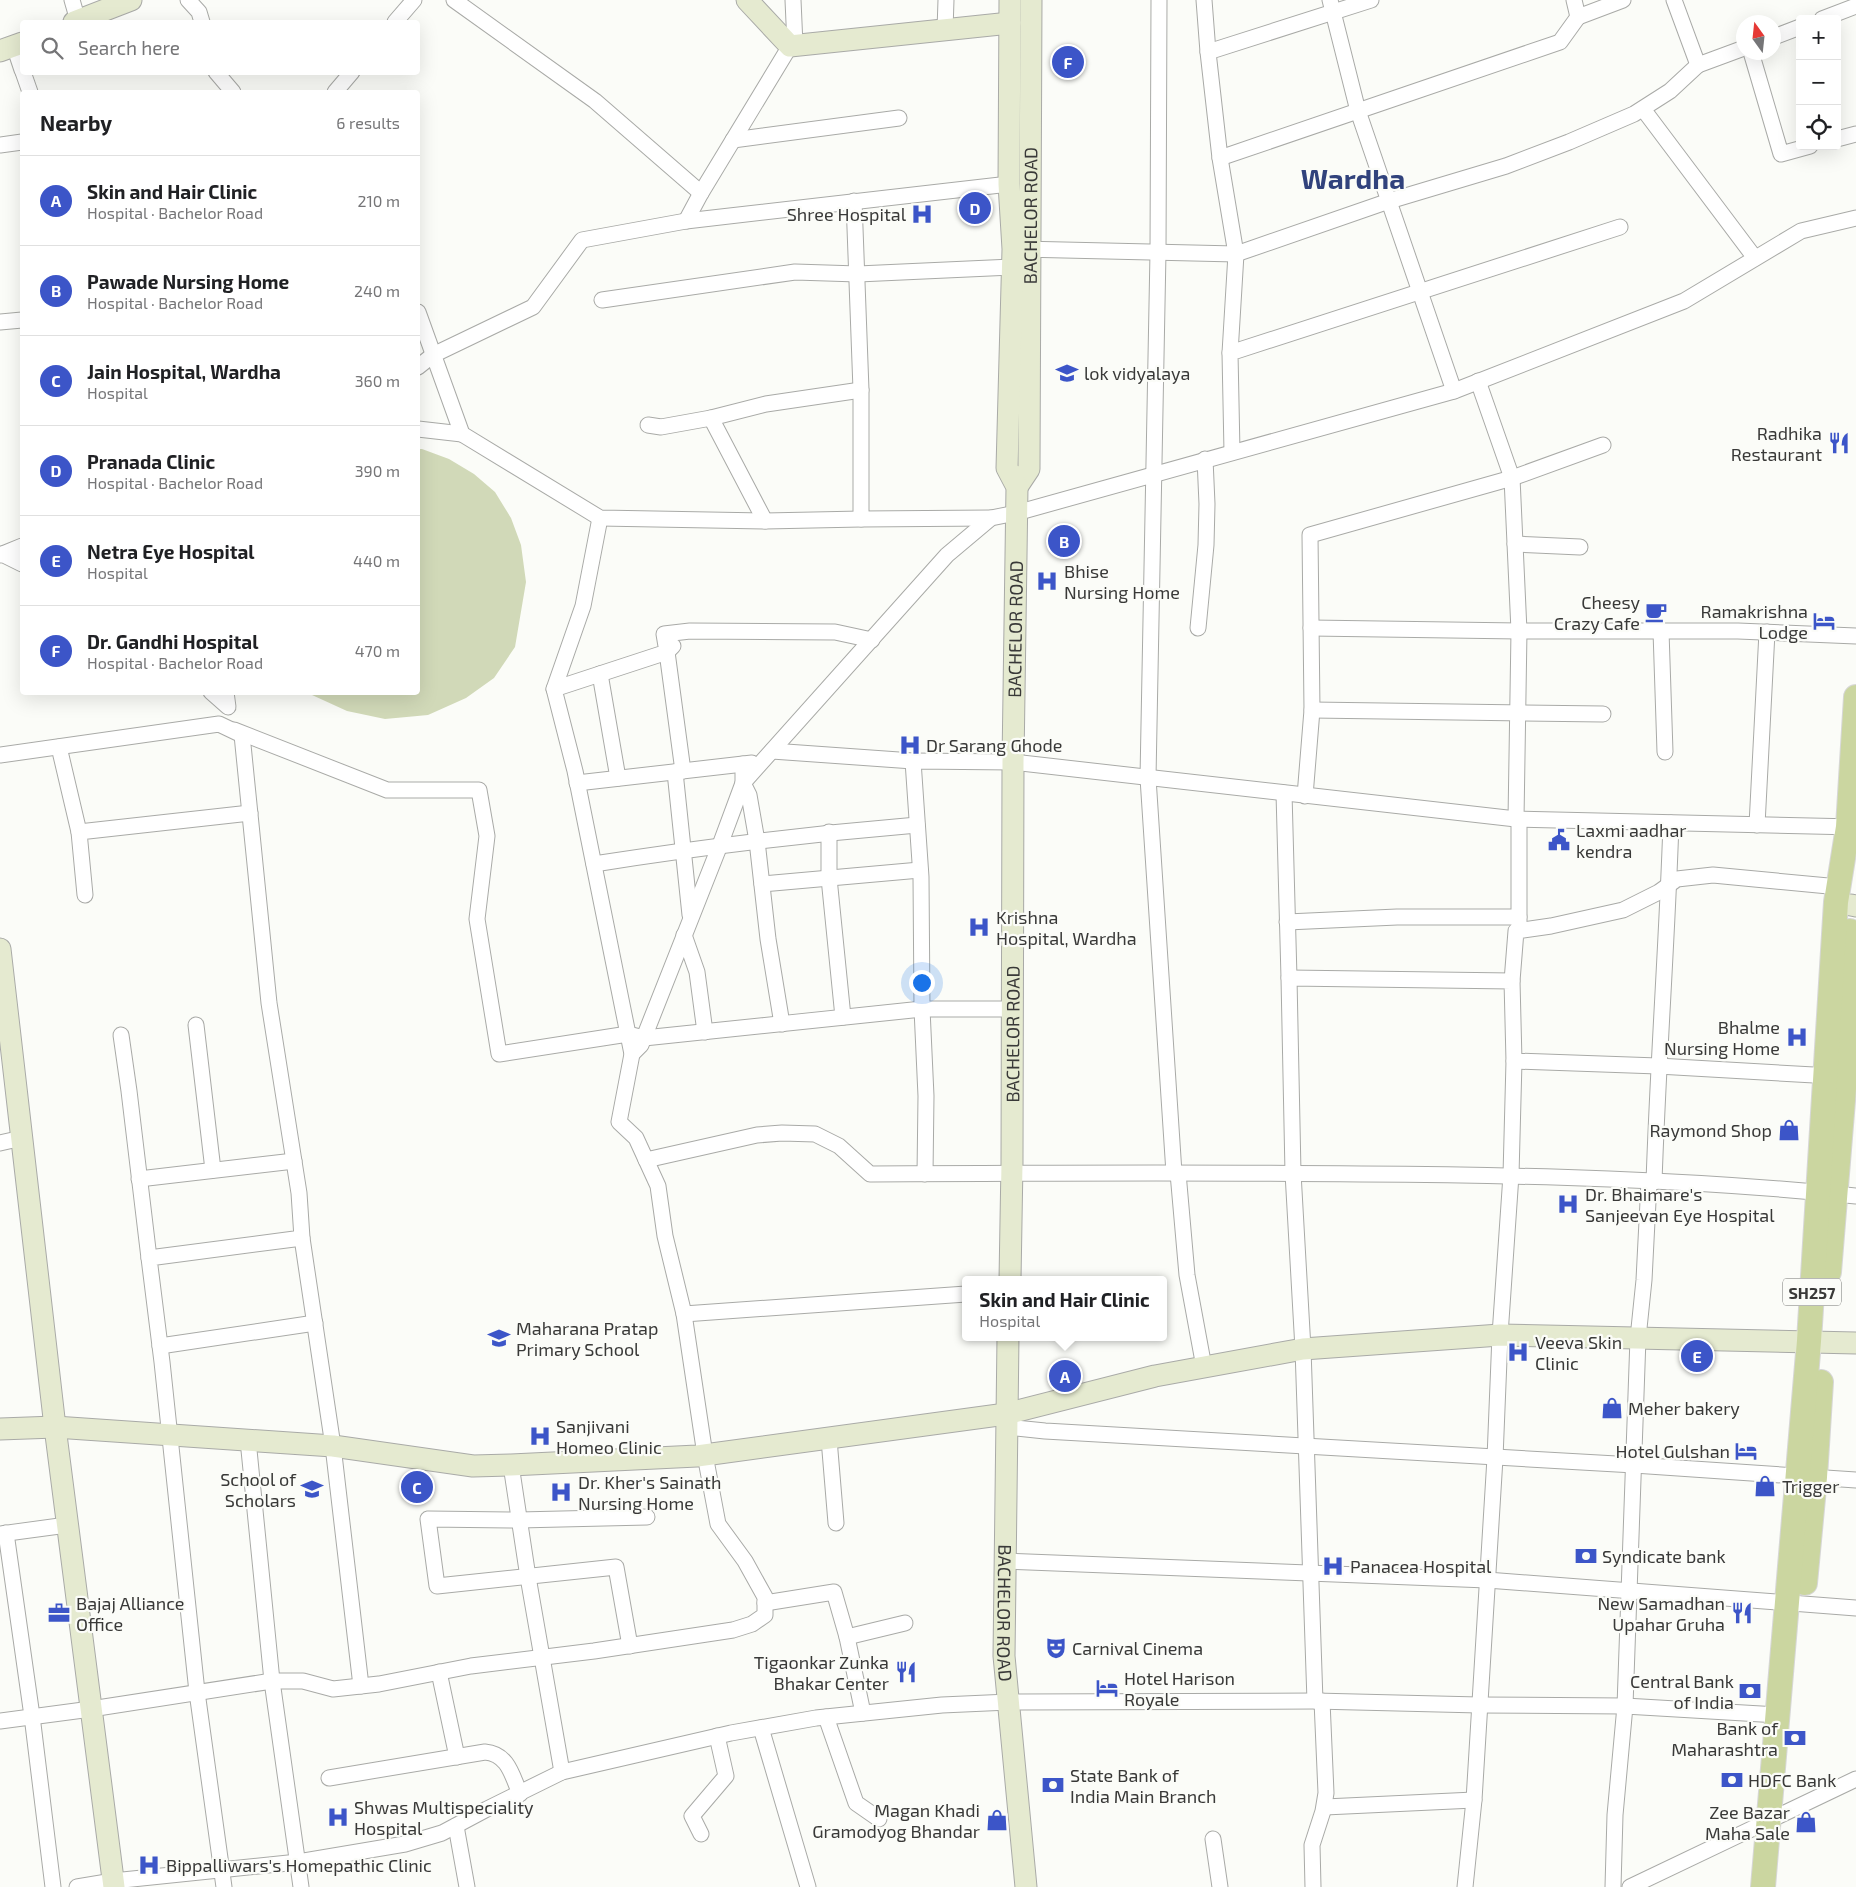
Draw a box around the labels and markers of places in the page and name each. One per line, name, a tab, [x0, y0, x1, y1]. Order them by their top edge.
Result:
pin: F	[1052, 43, 1084, 81]
pin: D	[959, 189, 991, 227]
hospital icon: Shree Hospital	[909, 201, 935, 227]
place label: Shree Hospital	[787, 203, 907, 225]
school or university icon: lok vidyalaya	[1054, 360, 1080, 386]
place label: lok vidyalaya	[1084, 362, 1190, 384]
place label: Radhika Restaurant	[1731, 422, 1822, 465]
restaurant icon: Radhika Restaurant	[1826, 430, 1852, 456]
pin: B	[1048, 522, 1080, 560]
place label: Bhise Nursing Home	[1064, 560, 1180, 603]
hospital icon: Bhise Nursing Home	[1034, 568, 1060, 594]
place label: Cheesy Crazy Cafe	[1554, 591, 1640, 634]
cafe icon: Cheesy Crazy Cafe	[1643, 599, 1669, 625]
place label: Ramakrishna Lodge	[1701, 600, 1808, 643]
hotel icon: Ramakrishna Lodge	[1811, 608, 1837, 634]
hospital icon: Dr Sarang Ghode	[897, 732, 923, 758]
place label: Dr Sarang Ghode	[926, 734, 1062, 756]
place label: Laxmi aadhar kendra	[1576, 819, 1687, 862]
public building icon: Laxmi aadhar kendra	[1546, 827, 1572, 853]
place label: Krishna Hospital, Wardha	[996, 906, 1137, 949]
hospital icon: Krishna Hospital, Wardha	[966, 914, 992, 940]
place label: Bhalme Nursing Home	[1664, 1016, 1780, 1059]
hospital icon: Bhalme Nursing Home	[1784, 1024, 1810, 1050]
shop icon: Raymond Shop	[1776, 1117, 1802, 1143]
place label: Raymond Shop	[1649, 1119, 1772, 1141]
place label: Dr. Bhaimare's Sanjeevan Eye Hospital	[1585, 1183, 1775, 1226]
hospital icon: Dr. Bhaimare's Sanjeevan Eye Hospital	[1555, 1191, 1581, 1217]
place label: Maharana Pratap Primary School	[516, 1317, 658, 1360]
school or university icon: Maharana Pratap Primary School	[486, 1325, 512, 1351]
place label: Veeva Skin Clinic	[1535, 1331, 1622, 1374]
pin: E	[1681, 1337, 1713, 1375]
hospital icon: Veeva Skin Clinic	[1505, 1339, 1531, 1365]
pin: A	[1049, 1357, 1081, 1395]
shop icon: Meher bakery	[1599, 1395, 1625, 1421]
place label: Meher bakery	[1628, 1397, 1740, 1419]
place label: Sanjivani Homeo Clinic	[556, 1415, 662, 1458]
hospital icon: Sanjivani Homeo Clinic	[527, 1423, 553, 1449]
hotel icon: Hotel Gulshan	[1733, 1438, 1759, 1464]
place label: Hotel Gulshan	[1615, 1440, 1730, 1462]
place label: School of Scholars	[220, 1468, 297, 1511]
pin: C	[401, 1468, 433, 1506]
place label: Dr. Kher's Sainath Nursing Home	[578, 1471, 721, 1514]
shop icon: Trigger	[1752, 1473, 1778, 1499]
place label: Trigger	[1782, 1475, 1839, 1497]
school or university icon: School of Scholars	[299, 1476, 325, 1502]
hospital icon: Dr. Kher's Sainath Nursing Home	[548, 1479, 574, 1505]
bank icon: Syndicate bank	[1573, 1543, 1599, 1569]
place label: Syndicate bank	[1602, 1545, 1726, 1567]
hospital icon: Panacea Hospital	[1320, 1553, 1346, 1579]
place label: Panacea Hospital	[1350, 1555, 1492, 1577]
place label: Bajaj Alliance Office	[76, 1592, 185, 1635]
place label: New Samadhan Upahar Gruha	[1597, 1592, 1725, 1635]
office icon: Bajaj Alliance Office	[46, 1600, 72, 1626]
restaurant icon: New Samadhan Upahar Gruha	[1729, 1600, 1755, 1626]
theatre icon: Carnival Cinema	[1043, 1635, 1069, 1661]
place label: Carnival Cinema	[1072, 1637, 1203, 1659]
place label: Tigaonkar Zunka Bhakar Center	[754, 1651, 889, 1694]
restaurant icon: Tigaonkar Zunka Bhakar Center	[893, 1659, 919, 1685]
place label: Hotel Harison Royale	[1124, 1667, 1235, 1710]
place label: Central Bank of India	[1630, 1670, 1734, 1713]
hotel icon: Hotel Harison Royale	[1094, 1675, 1120, 1701]
bank icon: Central Bank of India	[1737, 1678, 1763, 1704]
place label: Bank of Maharashtra	[1671, 1717, 1779, 1760]
bank icon: Bank of Maharashtra	[1782, 1725, 1808, 1751]
place label: State Bank of India Main Branch	[1070, 1764, 1216, 1807]
bank icon: HDFC Bank	[1719, 1767, 1745, 1793]
place label: HDFC Bank	[1748, 1769, 1837, 1791]
bank icon: State Bank of India Main Branch	[1040, 1772, 1066, 1798]
place label: Shwas Multispeciality Hospital	[354, 1796, 534, 1839]
place label: Magan Khadi Gramodyog Bhandar	[812, 1799, 980, 1842]
place label: Zee Bazar Maha Sale	[1705, 1801, 1790, 1844]
hospital icon: Shwas Multispeciality Hospital	[325, 1804, 351, 1830]
shop icon: Magan Khadi Gramodyog Bhandar	[984, 1807, 1010, 1833]
shop icon: Zee Bazar Maha Sale	[1793, 1809, 1819, 1835]
hospital icon: Bippalliwars's Homepathic Clinic	[136, 1852, 162, 1878]
place label: Bippalliwars's Homepathic Clinic	[166, 1854, 432, 1876]

